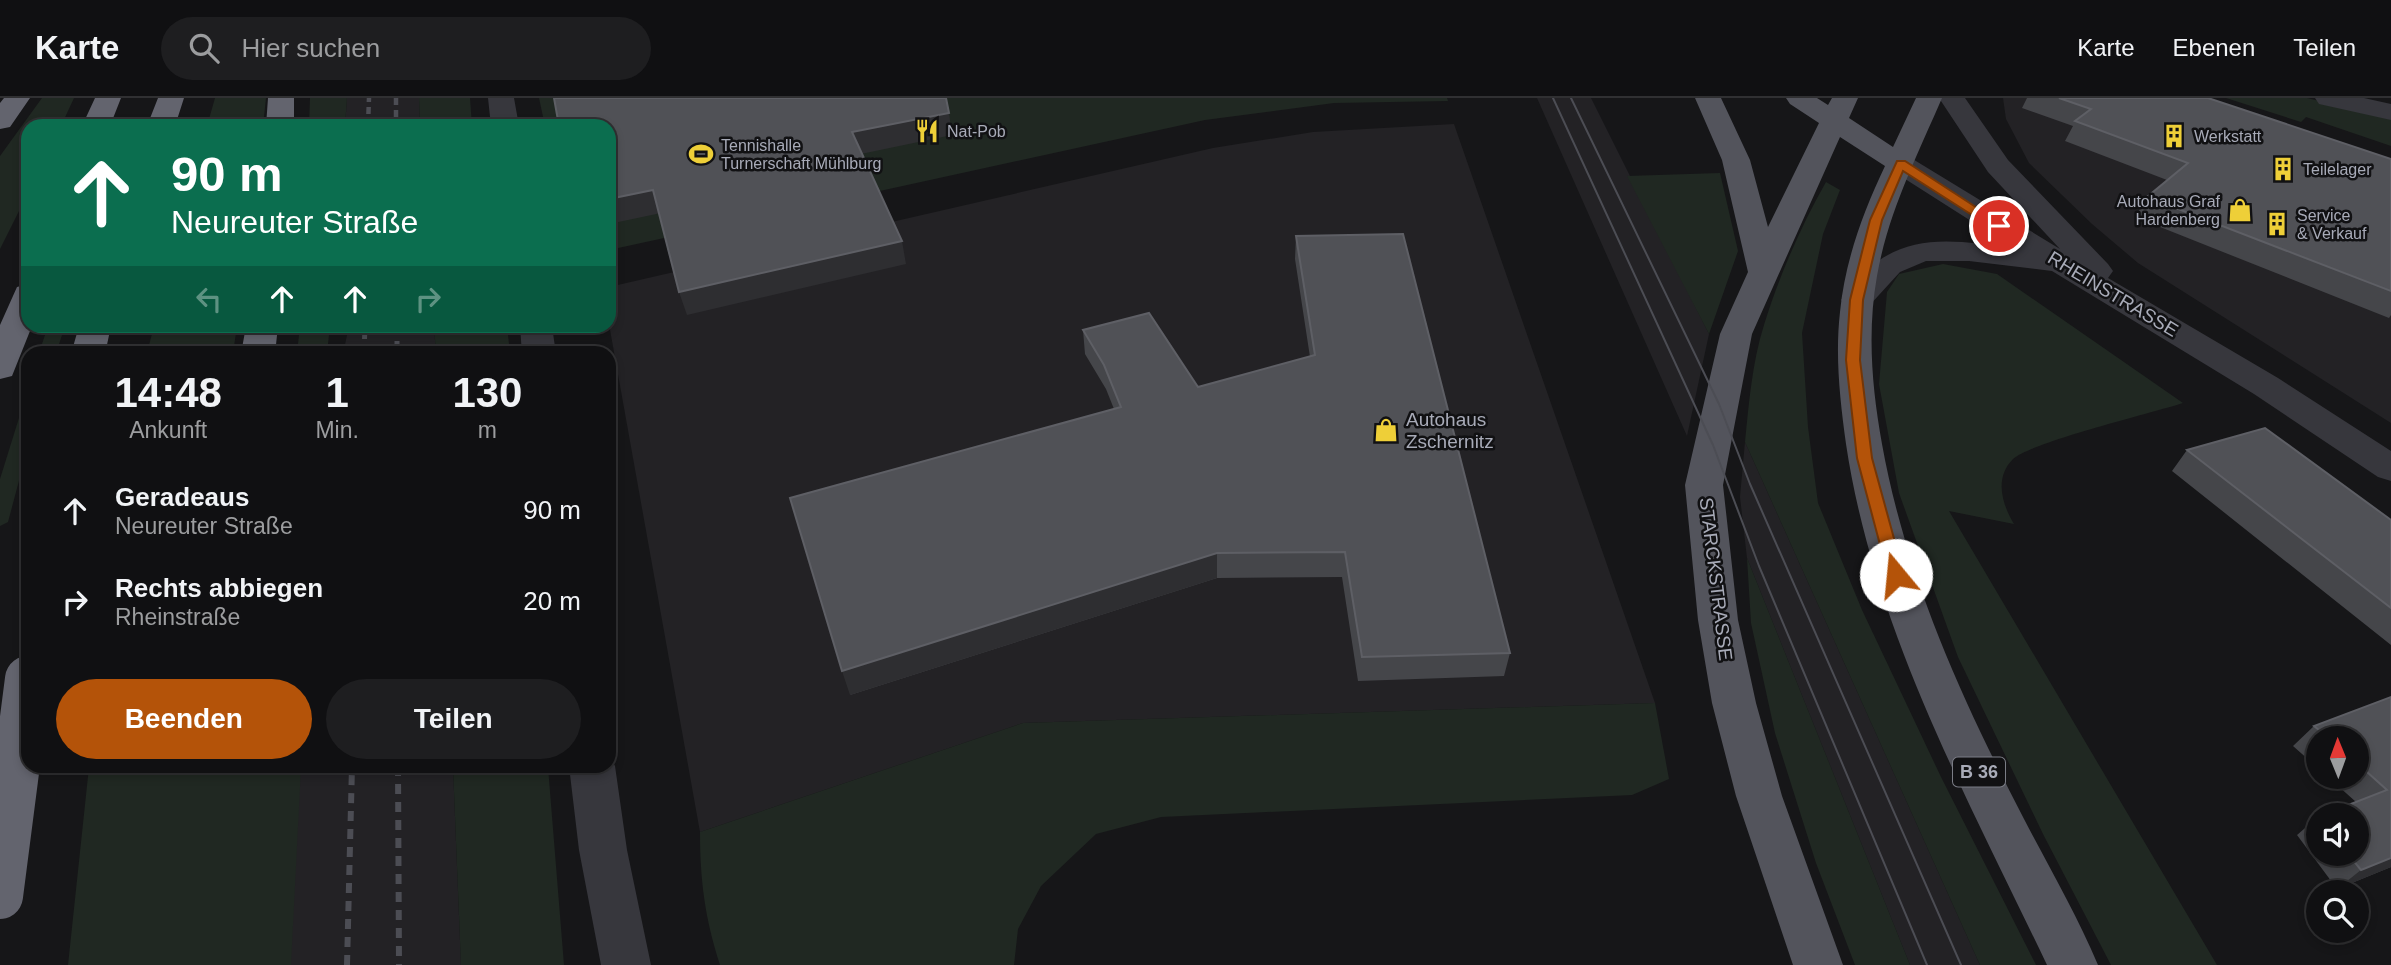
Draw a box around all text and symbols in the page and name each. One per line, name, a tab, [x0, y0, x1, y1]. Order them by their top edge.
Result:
search box	[161, 17, 651, 80]
text: Karte	[35, 29, 119, 66]
icon: search	[185, 29, 223, 67]
text: Hier suchen	[241, 33, 380, 63]
text: Karte	[2077, 34, 2135, 61]
text: Ebenen	[2173, 34, 2255, 61]
text: Teilen	[2293, 34, 2356, 61]
restaurant icon: Nat-Pob	[913, 117, 941, 145]
building icon: Werkstatt	[2160, 122, 2188, 150]
place label: Nat-Pob	[947, 123, 1006, 140]
place label: Werkstatt	[2194, 128, 2262, 145]
place label: Tennishalle Turnerschaft Mühlburg	[721, 137, 881, 172]
sports icon: Tennishalle Turnerschaft Mühlburg	[687, 140, 715, 168]
icon: ahead	[56, 147, 147, 238]
text: 90 m	[171, 147, 283, 201]
building icon: Teilelager	[2269, 155, 2297, 183]
place label: Teilelager	[2303, 161, 2372, 178]
place label: Autohaus Graf Hardenberg	[2117, 193, 2221, 228]
pin	[1969, 196, 2029, 256]
shop icon: Autohaus Graf Hardenberg	[2226, 196, 2254, 224]
text: Neureuter Straße	[171, 204, 418, 240]
icon: arrive	[1980, 207, 2018, 245]
place label: Service & Verkauf	[2297, 207, 2367, 242]
building icon: Service & Verkauf	[2263, 210, 2291, 238]
street label: RHEINSTRASSE	[2044, 247, 2182, 341]
icon: left	[190, 280, 228, 318]
icon: ahead	[263, 280, 301, 318]
icon: ahead	[336, 280, 374, 318]
icon: right	[409, 280, 447, 318]
text: 14:48	[115, 369, 222, 416]
text: 1	[325, 369, 349, 416]
text: 130	[452, 369, 522, 416]
place label: Autohaus Zschernitz	[1406, 409, 1494, 452]
shop icon: Autohaus Zschernitz	[1372, 416, 1400, 444]
text: Ankunft	[129, 417, 207, 443]
text: Min.	[315, 417, 359, 443]
text: m	[478, 417, 497, 443]
text: Geradeaus	[115, 482, 249, 512]
icon: ahead	[56, 492, 94, 530]
text: 90 m	[523, 495, 581, 525]
street label: STARCKSTRASSE	[1696, 496, 1736, 662]
text: Neureuter Straße	[115, 513, 293, 539]
position arrow	[1859, 538, 1933, 612]
text: Rechts abbiegen	[115, 573, 323, 603]
icon: right	[56, 583, 94, 621]
text: 20 m	[523, 586, 581, 616]
text: Rheinstraße	[115, 604, 240, 630]
button: Beenden	[56, 679, 312, 759]
button: Teilen	[326, 679, 581, 759]
north arrow	[2306, 726, 2370, 789]
map controls	[2306, 726, 2369, 943]
road number: B 36	[1953, 758, 2005, 786]
button: sound	[2306, 803, 2369, 866]
button: search	[2306, 880, 2369, 943]

